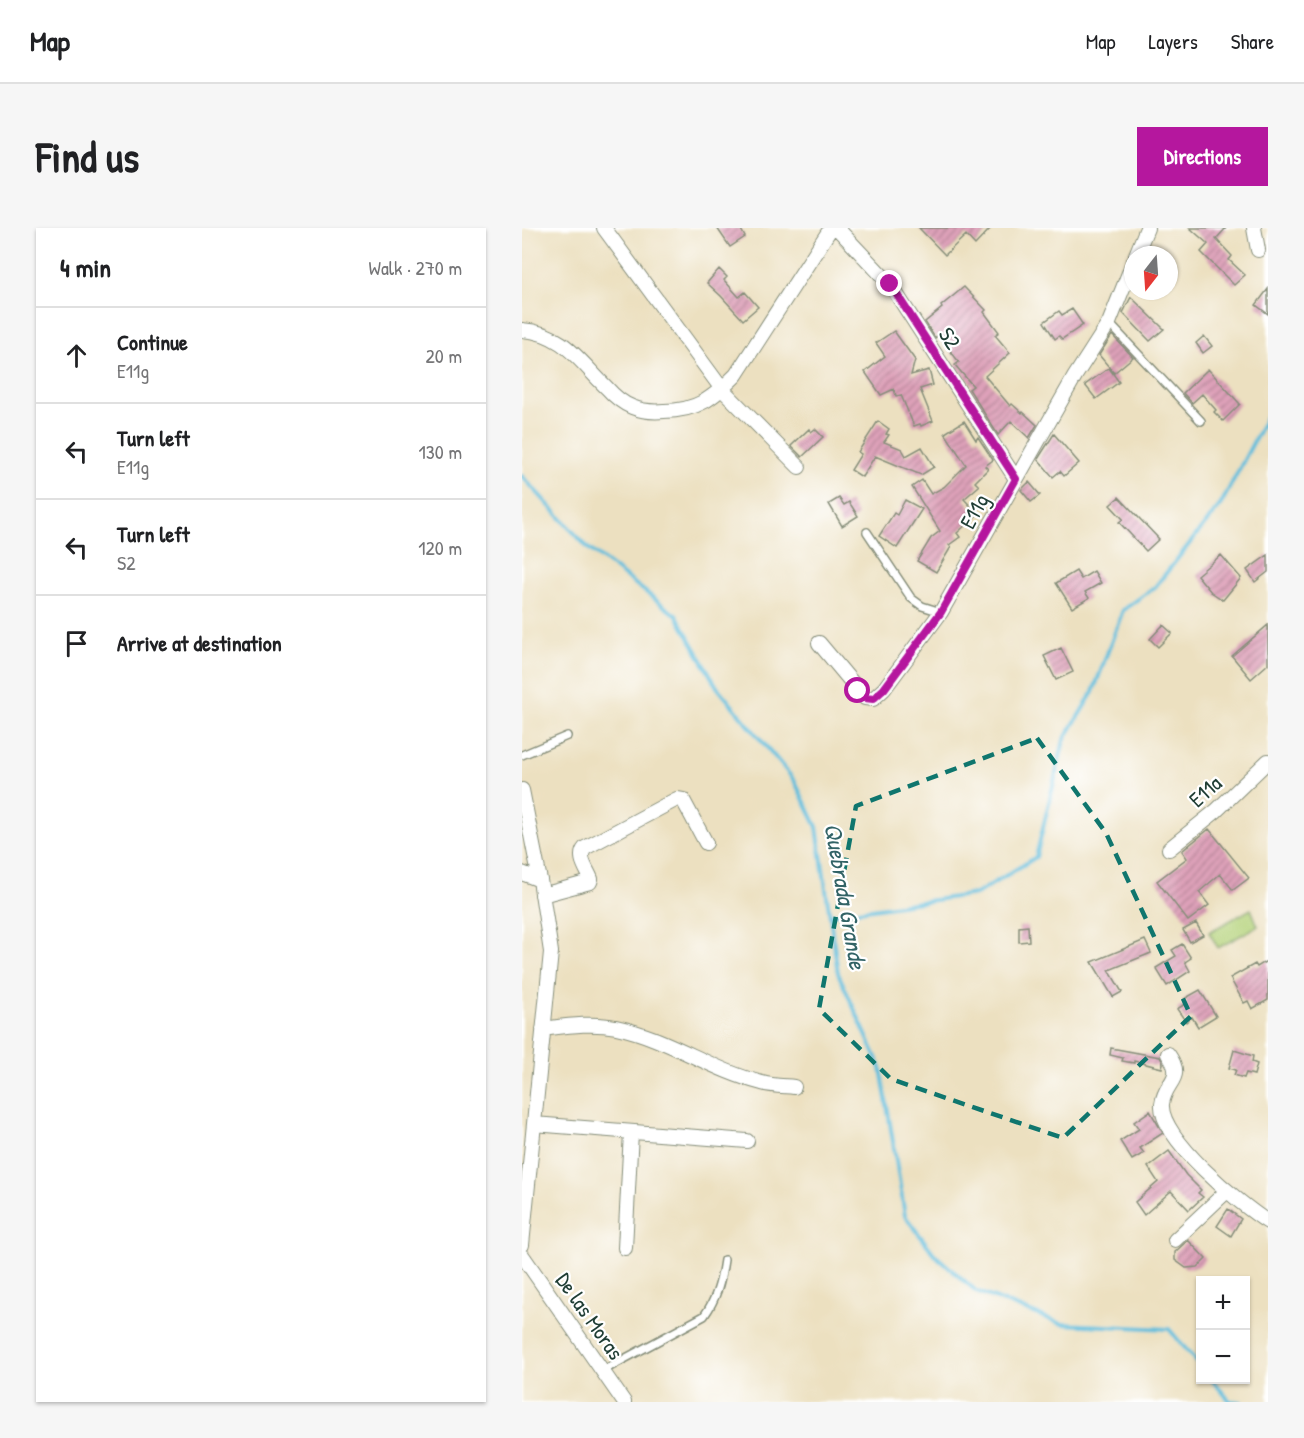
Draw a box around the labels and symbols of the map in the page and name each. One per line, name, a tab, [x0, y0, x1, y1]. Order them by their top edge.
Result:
north arrow	[1124, 246, 1178, 300]
route end	[876, 270, 902, 296]
street label: S2	[932, 321, 969, 355]
street label: E11g	[952, 488, 996, 534]
route start	[844, 677, 870, 703]
street label: E11a	[1182, 768, 1228, 814]
water label: Quebrada Grande	[817, 820, 875, 973]
street label: De las Moras	[549, 1267, 631, 1365]

